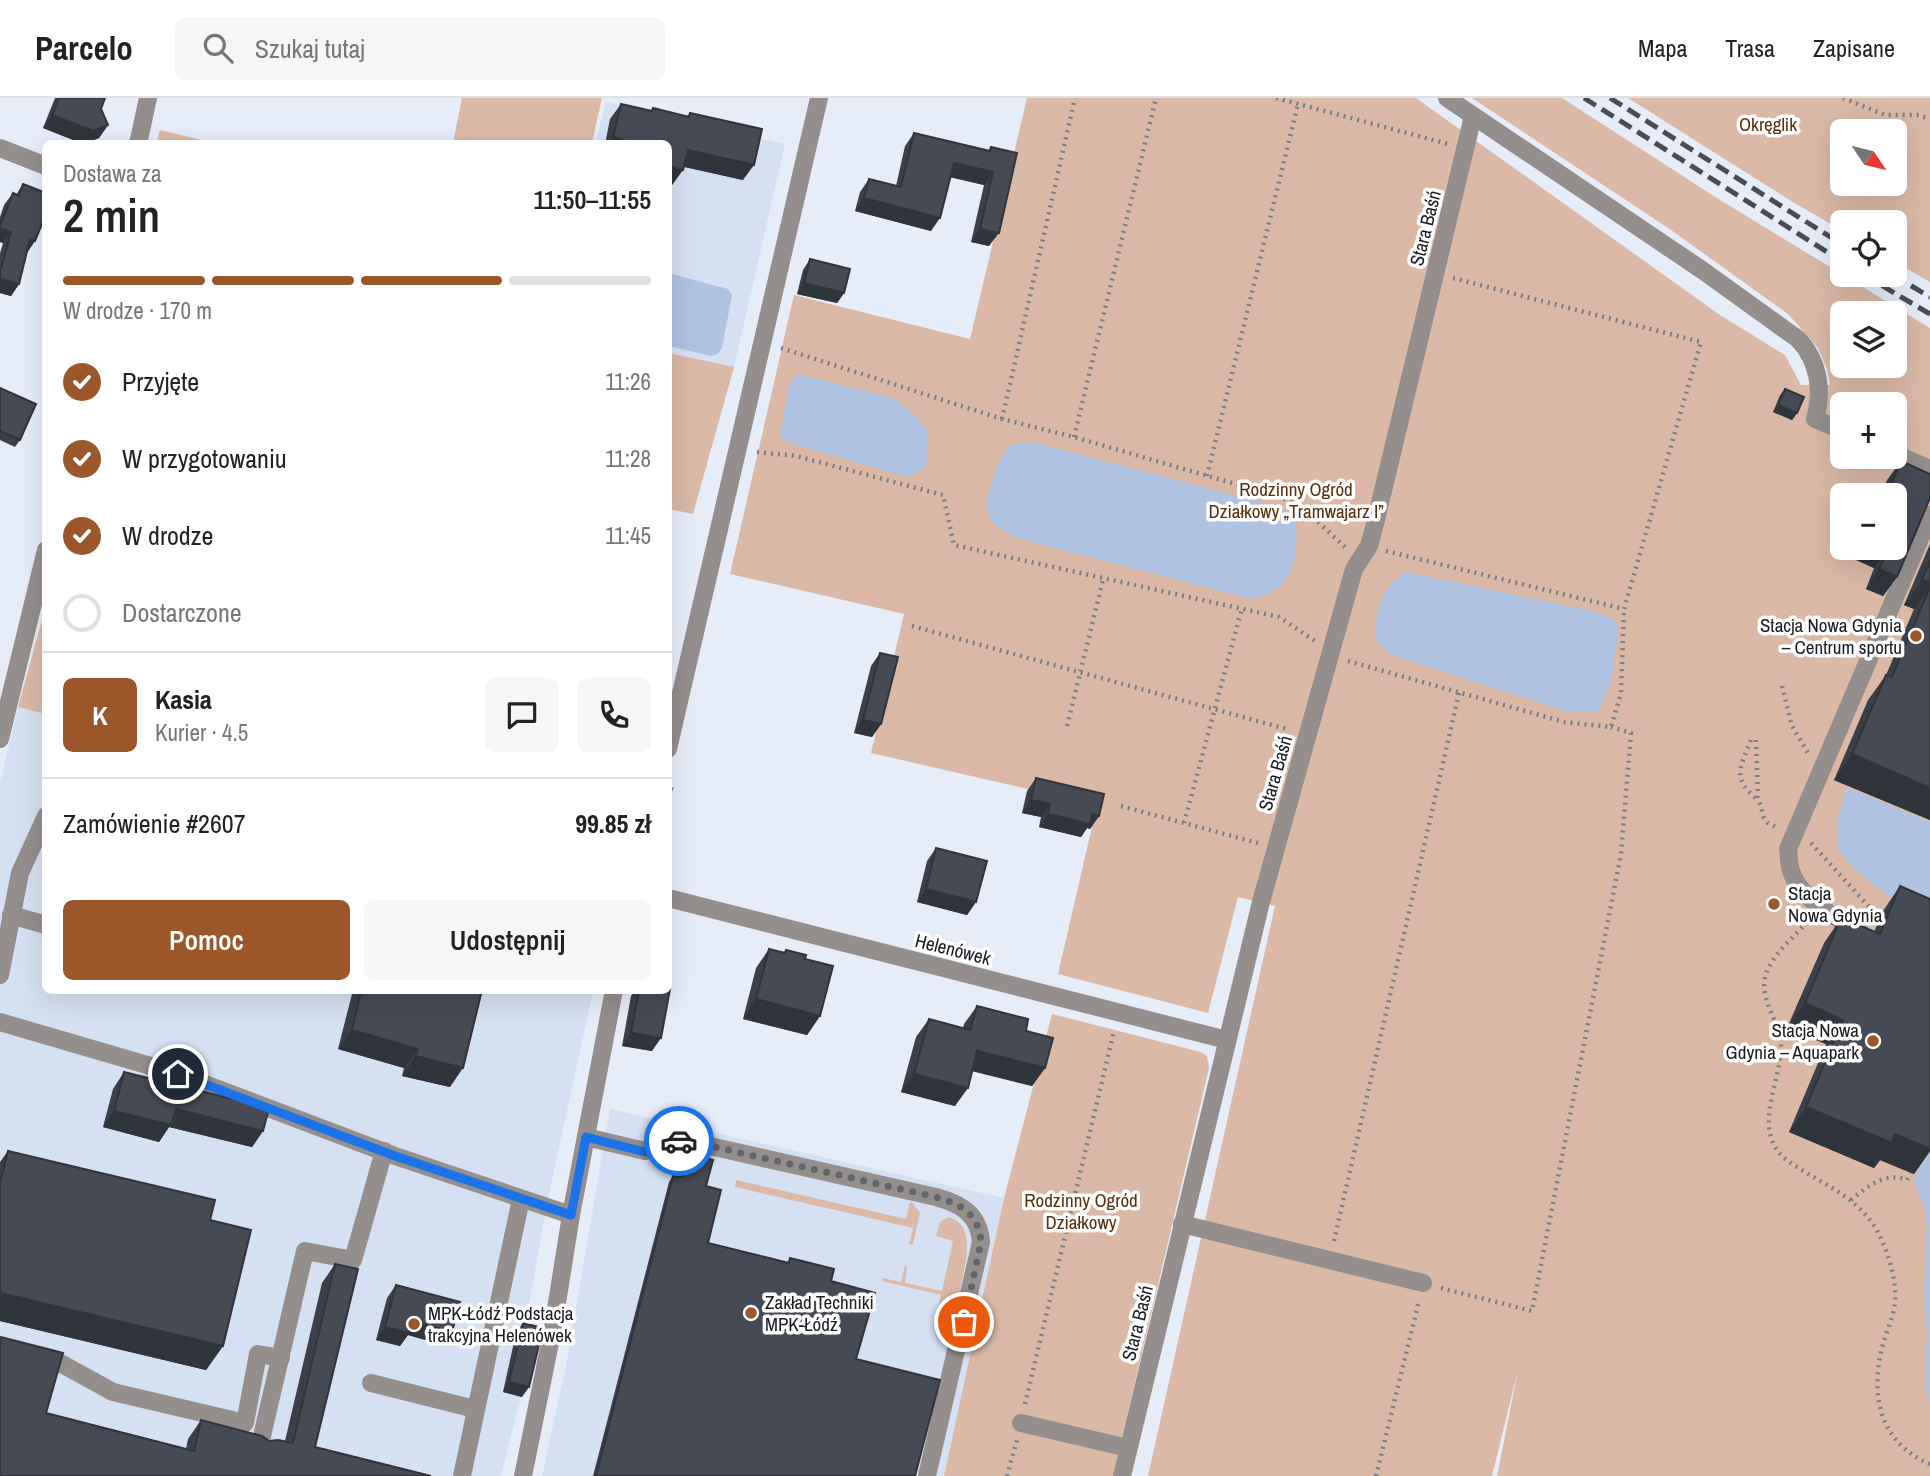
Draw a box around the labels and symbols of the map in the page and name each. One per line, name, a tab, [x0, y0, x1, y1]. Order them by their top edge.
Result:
park label: Okręglik	[1739, 111, 1797, 137]
north arrow	[1830, 119, 1908, 196]
street label: Stara Baśń	[1403, 187, 1447, 269]
park label: Rodzinny Ogród Działkowy „Tramwajarz I”	[1208, 476, 1384, 524]
place label: Stacja Nowa Gdynia – Centrum sportu	[1760, 612, 1902, 660]
marker: Stacja Nowa Gdynia – Centrum sportu	[1908, 628, 1924, 644]
street label: Stara Baśń	[1252, 732, 1298, 814]
place label: Stacja Nowa Gdynia	[1788, 880, 1883, 928]
marker: Stacja Nowa Gdynia	[1766, 896, 1782, 912]
street label: Helenówek	[912, 927, 994, 971]
place label: Stacja Nowa Gdynia – Aquapark	[1726, 1017, 1859, 1065]
marker: Stacja Nowa Gdynia – Aquapark	[1865, 1033, 1881, 1049]
pin	[148, 1044, 208, 1104]
courier	[644, 1106, 714, 1176]
park label: Rodzinny Ogród Działkowy	[1024, 1187, 1138, 1235]
street label: Stara Baśń	[1115, 1282, 1159, 1364]
place label: Zakład Techniki MPK-Łódź	[765, 1289, 874, 1337]
pin	[934, 1292, 994, 1352]
place label: MPK-Łódź Podstacja trakcyjna Helenówek	[428, 1300, 574, 1348]
marker: Zakład Techniki MPK-Łódź	[743, 1305, 759, 1321]
marker: MPK-Łódź Podstacja trakcyjna Helenówek	[406, 1316, 422, 1332]

